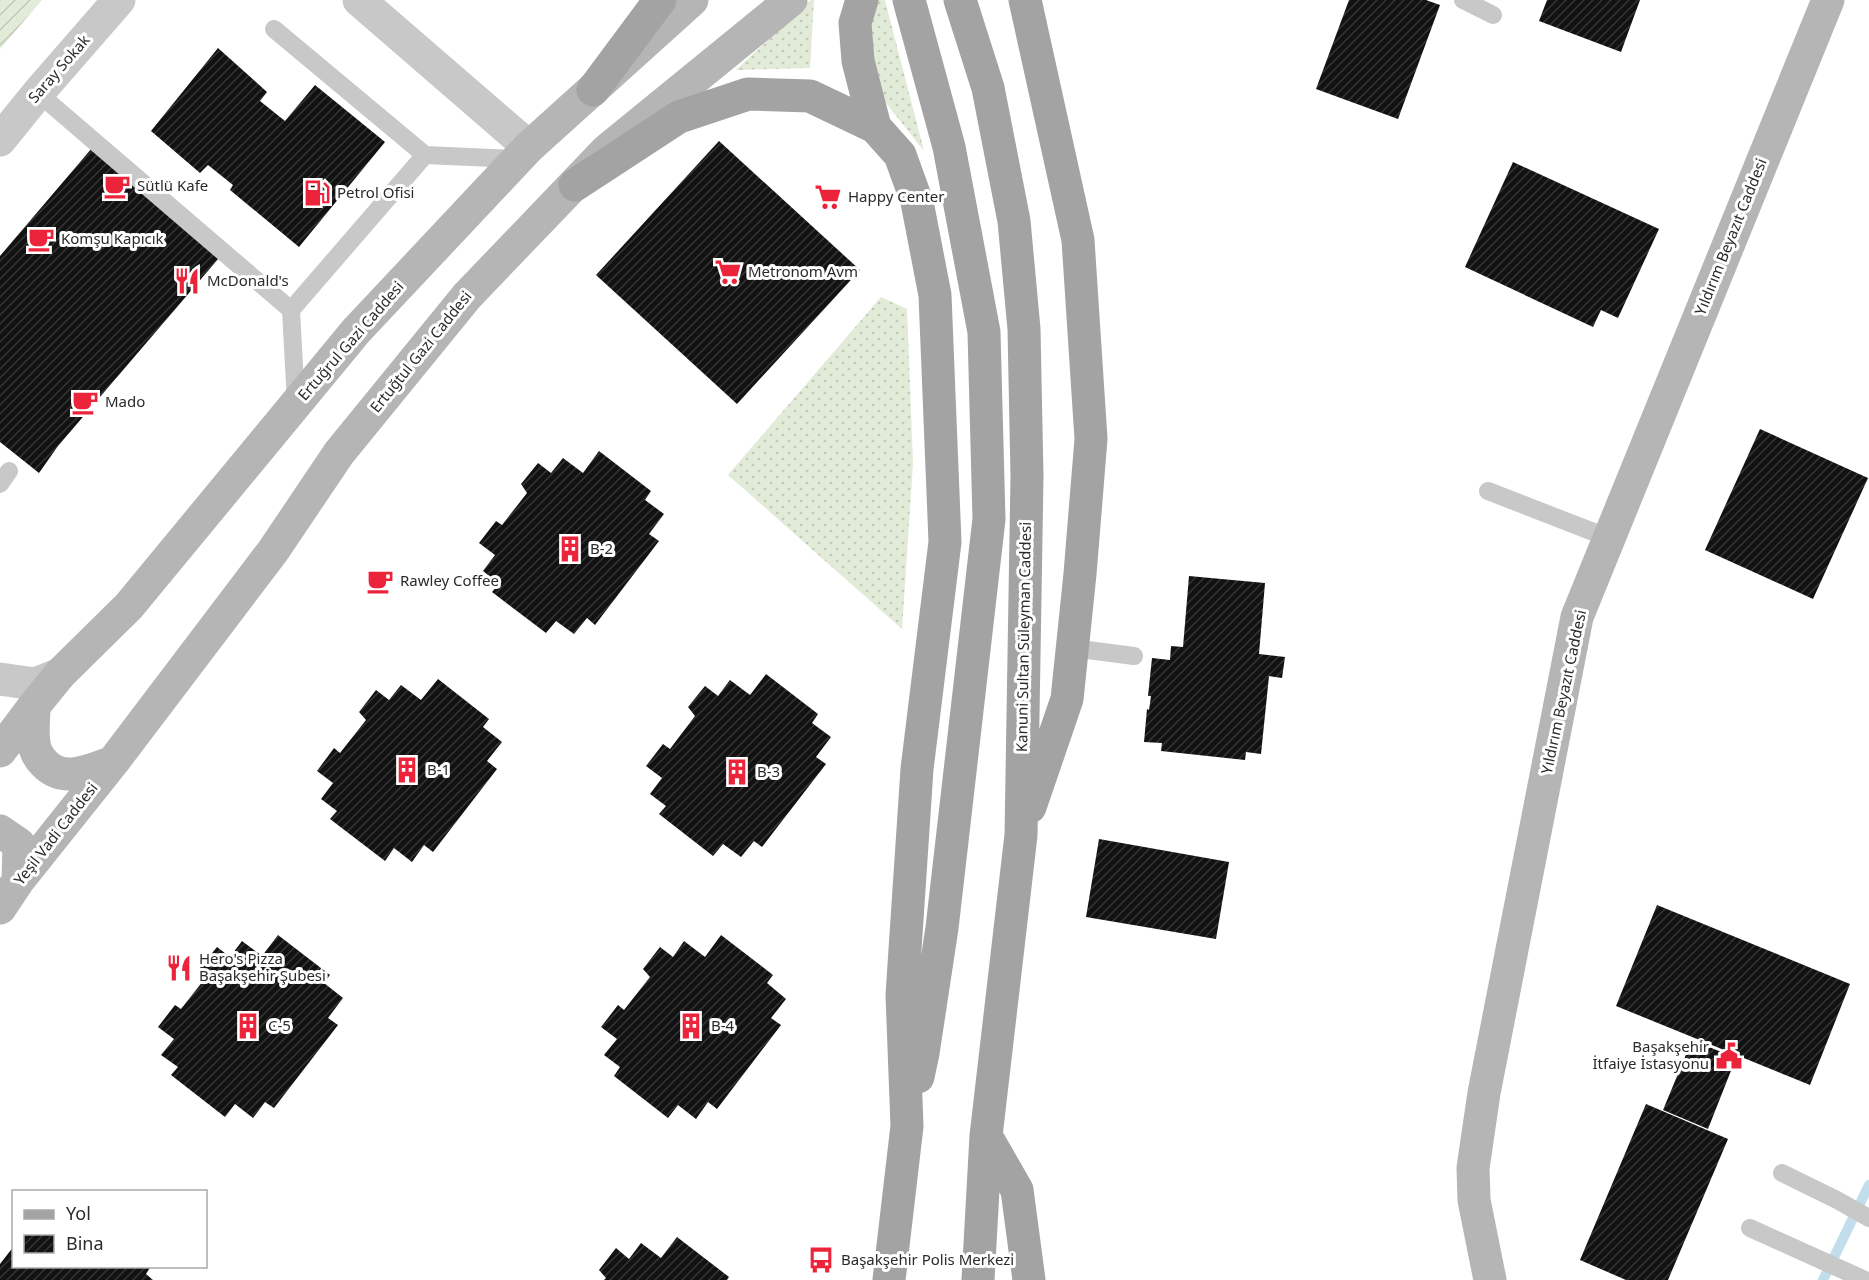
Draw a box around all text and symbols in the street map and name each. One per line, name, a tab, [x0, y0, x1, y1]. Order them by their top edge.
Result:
street label: Saray Sokak	[23, 30, 93, 107]
street label: Yıldırım Beyazıt Caddesi	[1689, 155, 1771, 318]
cafe icon: Sütlü Kafe	[102, 171, 132, 201]
place label: Sütlü Kafe	[137, 175, 208, 195]
fuel station icon: Petrol Ofisi	[302, 178, 332, 208]
place label: Petrol Ofisi	[337, 182, 415, 202]
supermarket icon: Happy Center	[813, 182, 843, 212]
place label: Happy Center	[848, 186, 945, 206]
cafe icon: Komşu Kapıcık	[26, 224, 56, 254]
place label: Komşu Kapıcık	[61, 228, 164, 248]
supermarket icon: Metronom Avm	[713, 257, 743, 287]
place label: Metronom Avm	[748, 261, 858, 281]
restaurant icon: McDonald's	[172, 266, 202, 296]
place label: McDonald's	[207, 270, 289, 290]
street label: Ertuğrul Gazi Caddesi	[293, 277, 408, 404]
street label: Ertuğtul Gazi Caddesi	[365, 286, 475, 416]
cafe icon: Mado	[70, 387, 100, 417]
place label: Mado	[105, 391, 145, 411]
street label: Kanuni Sultan Süleyman Caddesi	[1011, 522, 1035, 752]
building icon: B-2	[555, 534, 585, 564]
place label: B-2	[590, 538, 613, 558]
cafe icon: Rawley Coffee	[365, 566, 395, 596]
place label: Rawley Coffee	[400, 570, 499, 590]
street label: Yıldırım Beyazıt Caddesi	[1536, 608, 1590, 776]
building icon: B-1	[392, 755, 422, 785]
building icon: B-3	[722, 757, 752, 787]
place label: B-1	[427, 759, 450, 779]
place label: B-3	[757, 761, 780, 781]
street label: Yeşil Vadi Caddesi	[9, 778, 102, 889]
place label: Hero's Pizza Başakşehir Şubesi	[199, 948, 326, 985]
restaurant icon: Hero's Pizza Başakşehir Şubesi	[164, 953, 194, 983]
building icon: C-5	[233, 1011, 263, 1041]
building icon: B-4	[676, 1011, 706, 1041]
place label: C-5	[268, 1015, 291, 1035]
place label: B-4	[711, 1015, 735, 1035]
place label: Başakşehir İtfaiye İstasyonu	[1592, 1036, 1709, 1073]
public building icon: Başakşehir İtfaiye İstasyonu	[1714, 1041, 1744, 1071]
legend	[12, 1190, 207, 1268]
text: Yol	[66, 1201, 91, 1225]
text: Bina	[66, 1231, 104, 1255]
bus stop icon: Başakşehir Polis Merkezi	[806, 1245, 836, 1275]
place label: Başakşehir Polis Merkezi	[841, 1249, 1014, 1269]

